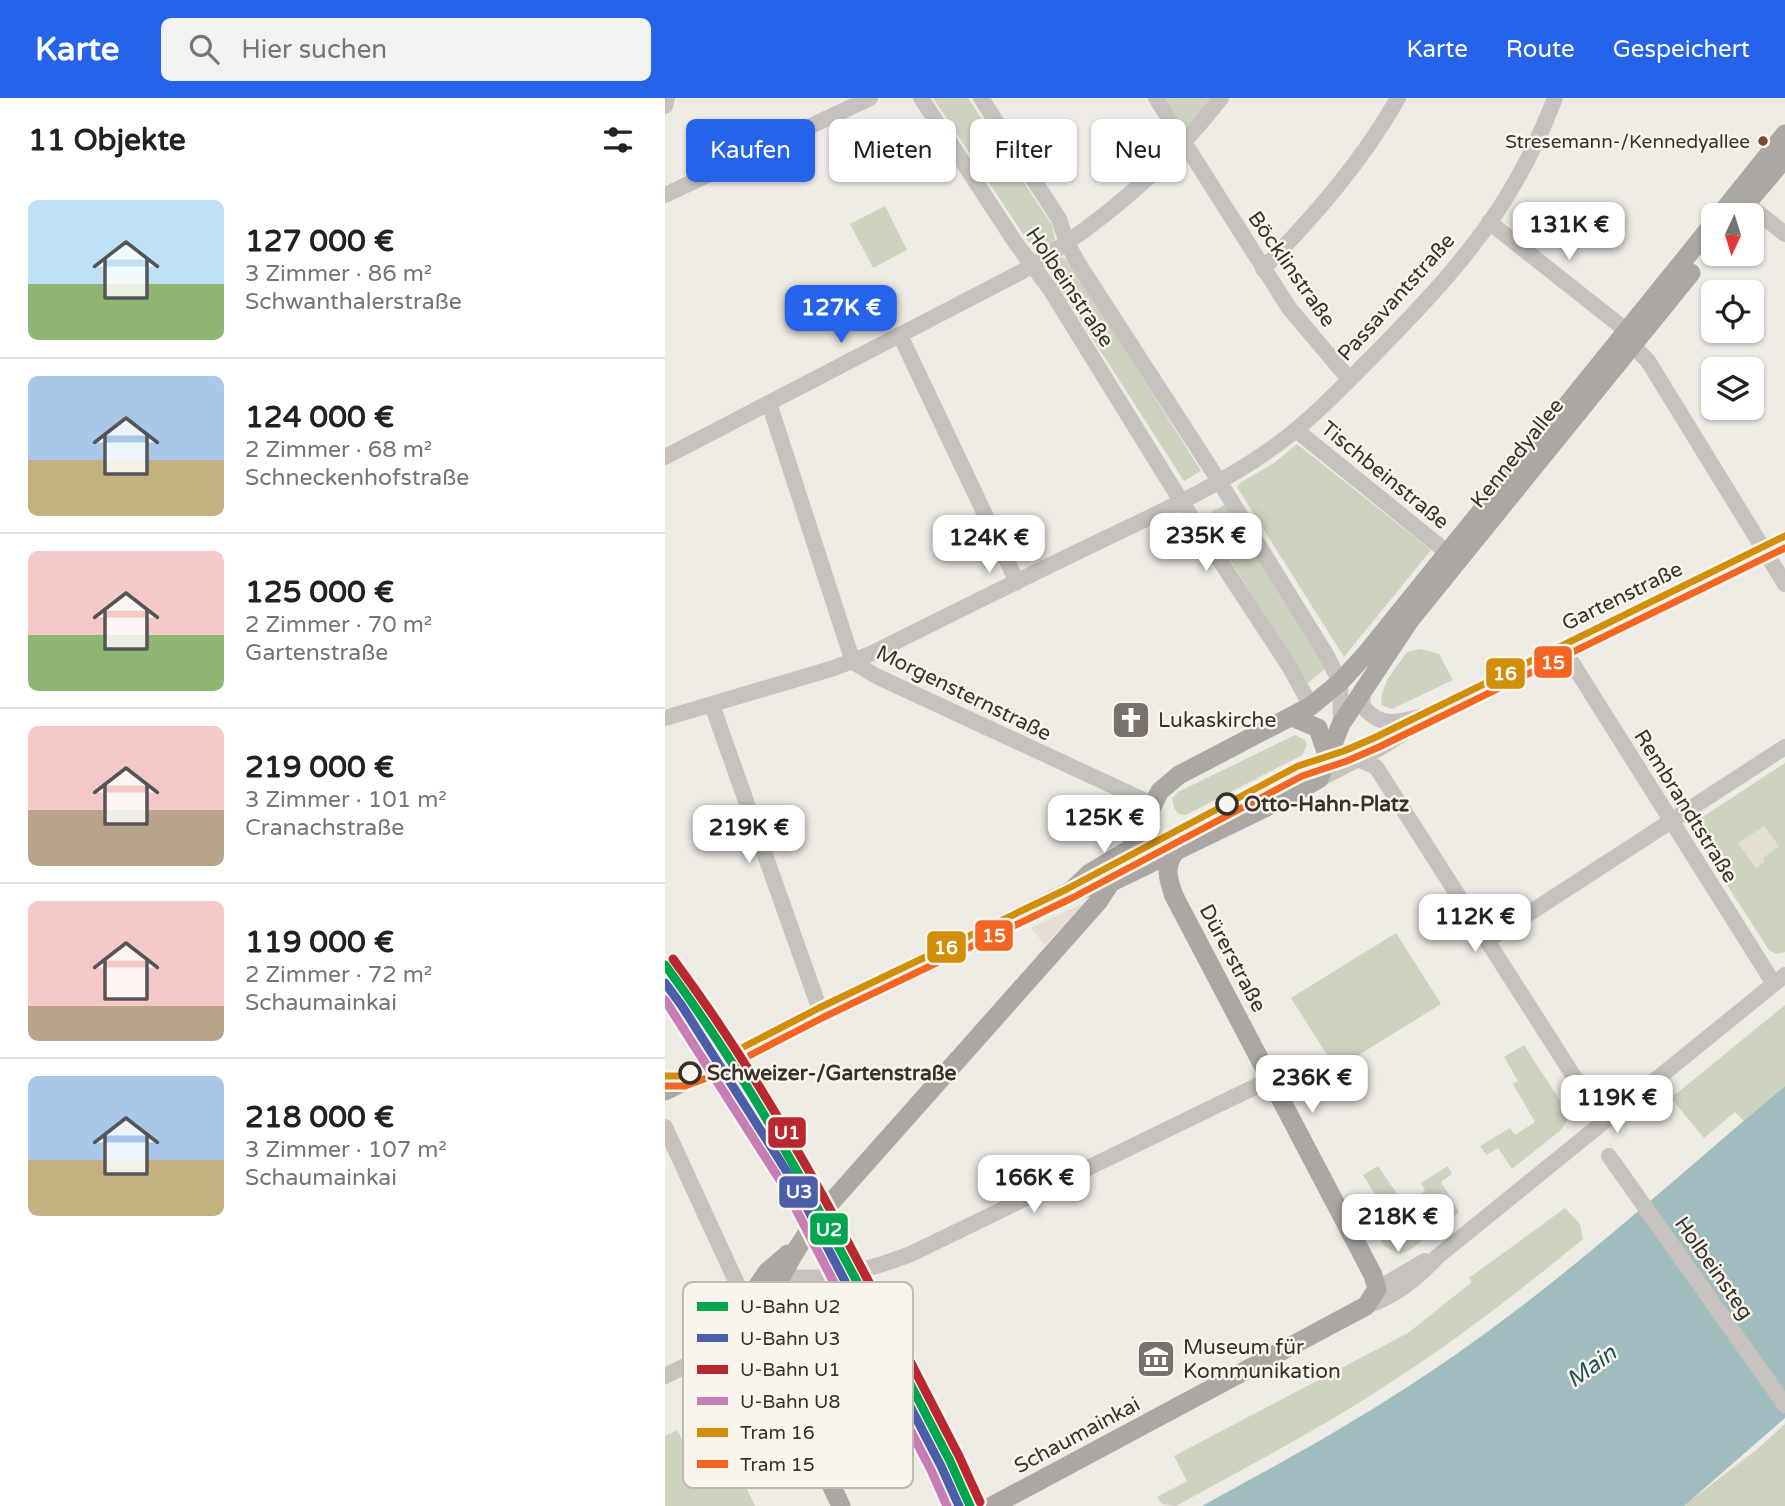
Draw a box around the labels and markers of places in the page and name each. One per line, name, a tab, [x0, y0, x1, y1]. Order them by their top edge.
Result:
place label: Stresemann-/Kennedyallee	[1505, 131, 1750, 153]
marker: Stresemann-/Kennedyallee	[1756, 134, 1770, 148]
pin: 131K €	[1512, 202, 1626, 262]
pin: 127K €	[784, 286, 898, 345]
pin: 235K €	[1149, 514, 1263, 573]
pin: 124K €	[932, 516, 1046, 575]
church icon: Lukaskirche	[1110, 699, 1152, 741]
place label: Lukaskirche	[1158, 708, 1276, 733]
place label: Otto-Hahn-Platz	[1244, 792, 1410, 817]
marker: Otto-Hahn-Platz	[1216, 793, 1238, 815]
pin: 125K €	[1047, 796, 1161, 855]
pin: 219K €	[692, 806, 806, 865]
pin: 112K €	[1418, 894, 1532, 954]
pin: 236K €	[1255, 1056, 1369, 1115]
place label: Schweizer-/Gartenstraße	[707, 1061, 957, 1086]
marker: Schweizer-/Gartenstraße	[679, 1062, 701, 1084]
pin: 119K €	[1560, 1076, 1674, 1135]
pin: 166K €	[977, 1156, 1091, 1215]
pin: 218K €	[1341, 1194, 1455, 1254]
place label: Museum für Kommunikation	[1183, 1335, 1341, 1384]
museum icon: Museum für Kommunikation	[1135, 1338, 1177, 1380]

